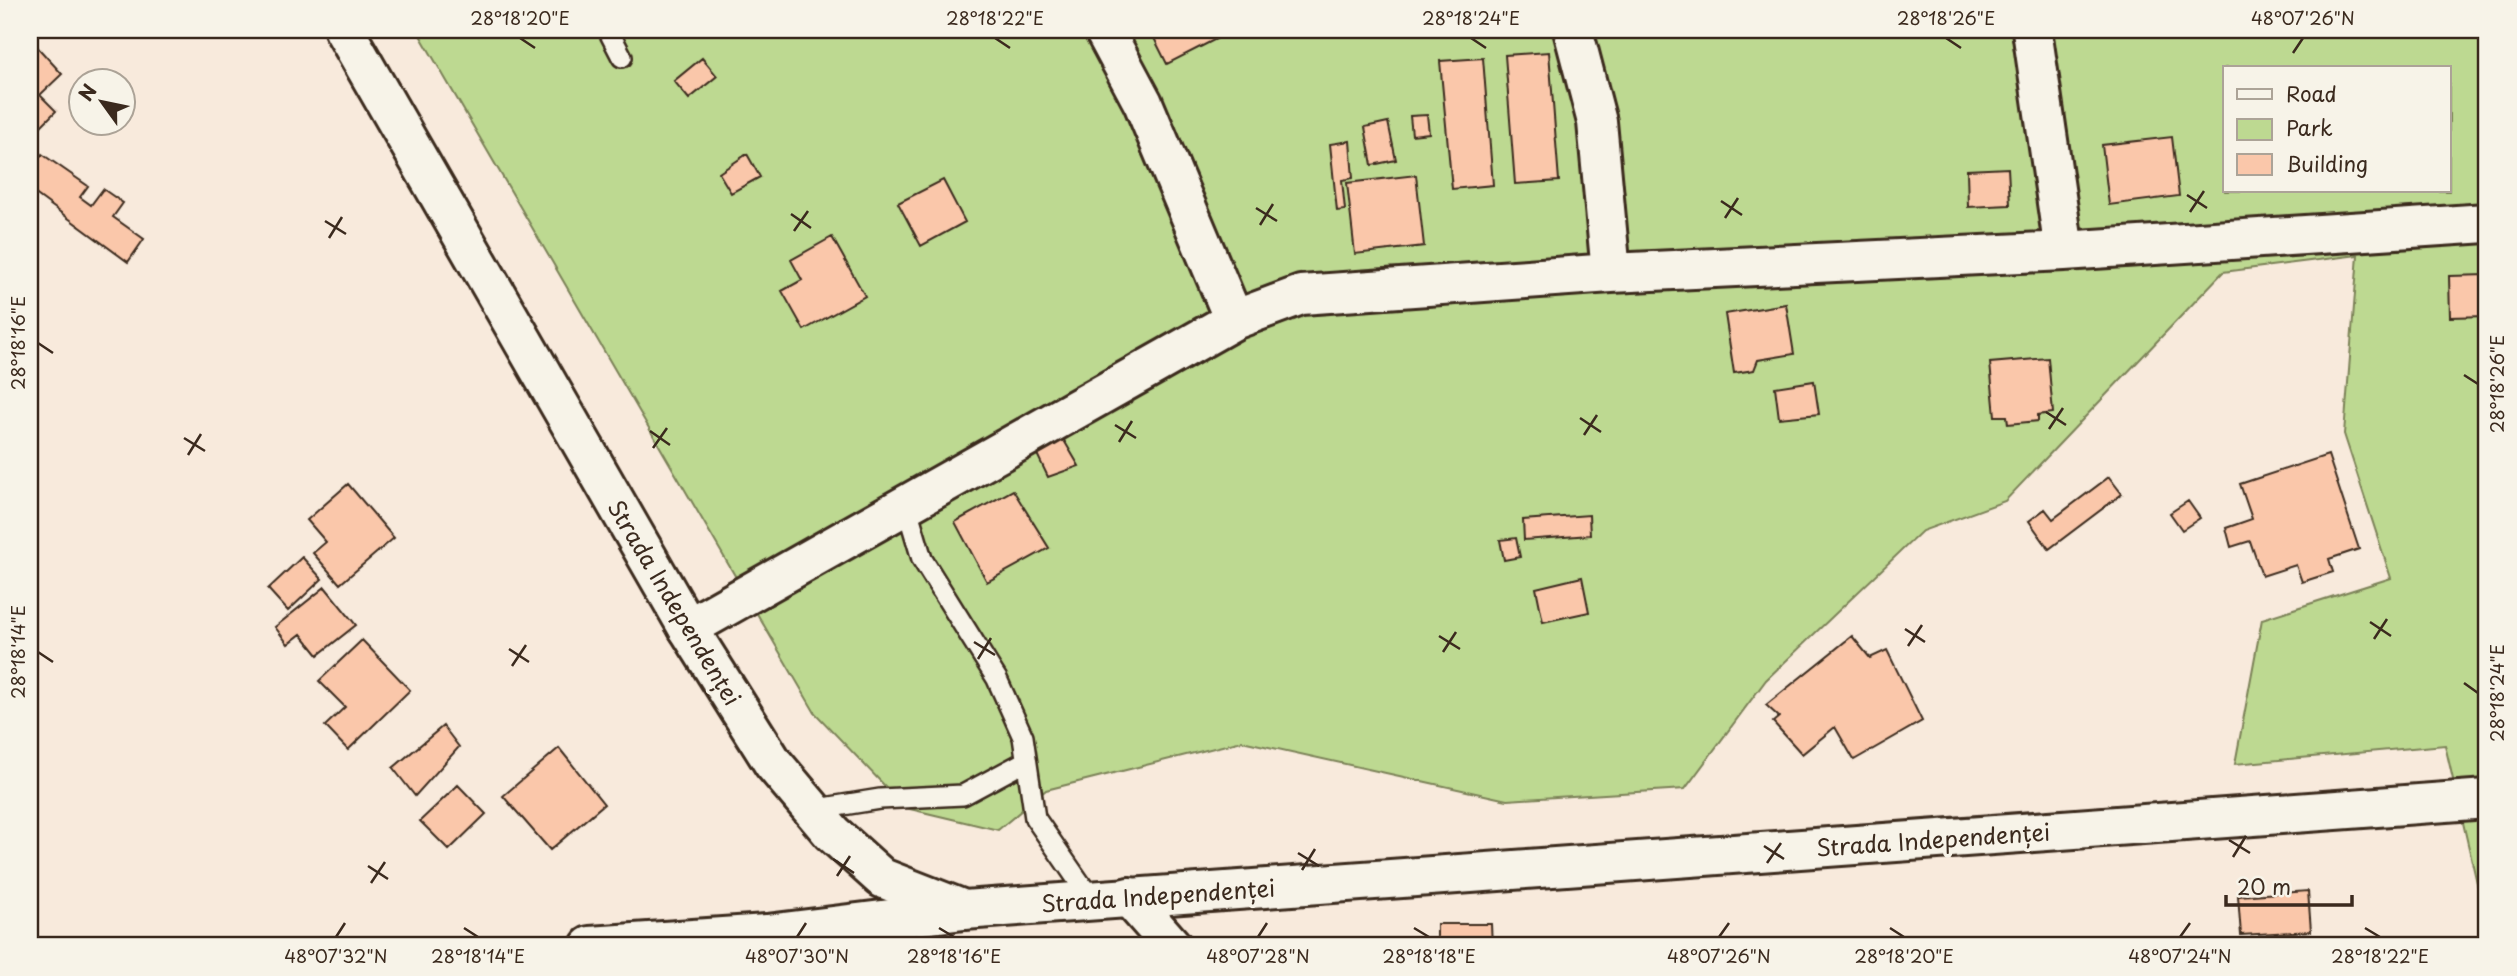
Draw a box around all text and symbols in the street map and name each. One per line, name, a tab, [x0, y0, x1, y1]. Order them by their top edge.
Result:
text: 28°18'20"E	[470, 4, 570, 31]
text: 28°18'22"E	[946, 4, 1044, 31]
text: 28°18'24"E	[1422, 4, 1520, 31]
text: 28°18'26"E	[1897, 4, 1995, 31]
text: 48°07'26"N	[2251, 4, 2355, 31]
north arrow	[66, 66, 136, 136]
legend	[2223, 66, 2450, 192]
text: Road	[2286, 77, 2337, 109]
text: N	[71, 78, 103, 106]
text: Park	[2286, 111, 2333, 143]
text: Building	[2286, 147, 2368, 179]
text: 28°18'16"E	[4, 296, 31, 390]
text: 28°18'26"E	[2483, 335, 2510, 433]
street label: Strada Independenței	[600, 492, 750, 712]
text: 28°18'14"E	[4, 605, 31, 699]
text: 28°18'24"E	[2483, 644, 2510, 742]
street label: Strada Independenței	[1815, 813, 2051, 865]
scale bar	[2226, 864, 2352, 908]
street label: Strada Independenței	[1040, 869, 1276, 921]
text: 20 m	[2237, 870, 2291, 902]
text: 48°07'32"N	[284, 942, 388, 969]
text: 28°18'14"E	[431, 942, 525, 969]
text: 48°07'30"N	[745, 942, 849, 969]
text: 28°18'16"E	[907, 942, 1001, 969]
text: 48°07'28"N	[1206, 942, 1310, 969]
text: 28°18'18"E	[1382, 942, 1476, 969]
text: 48°07'26"N	[1667, 942, 1771, 969]
text: 28°18'20"E	[1854, 942, 1954, 969]
text: 48°07'24"N	[2128, 942, 2232, 969]
text: 28°18'22"E	[2331, 942, 2429, 969]

